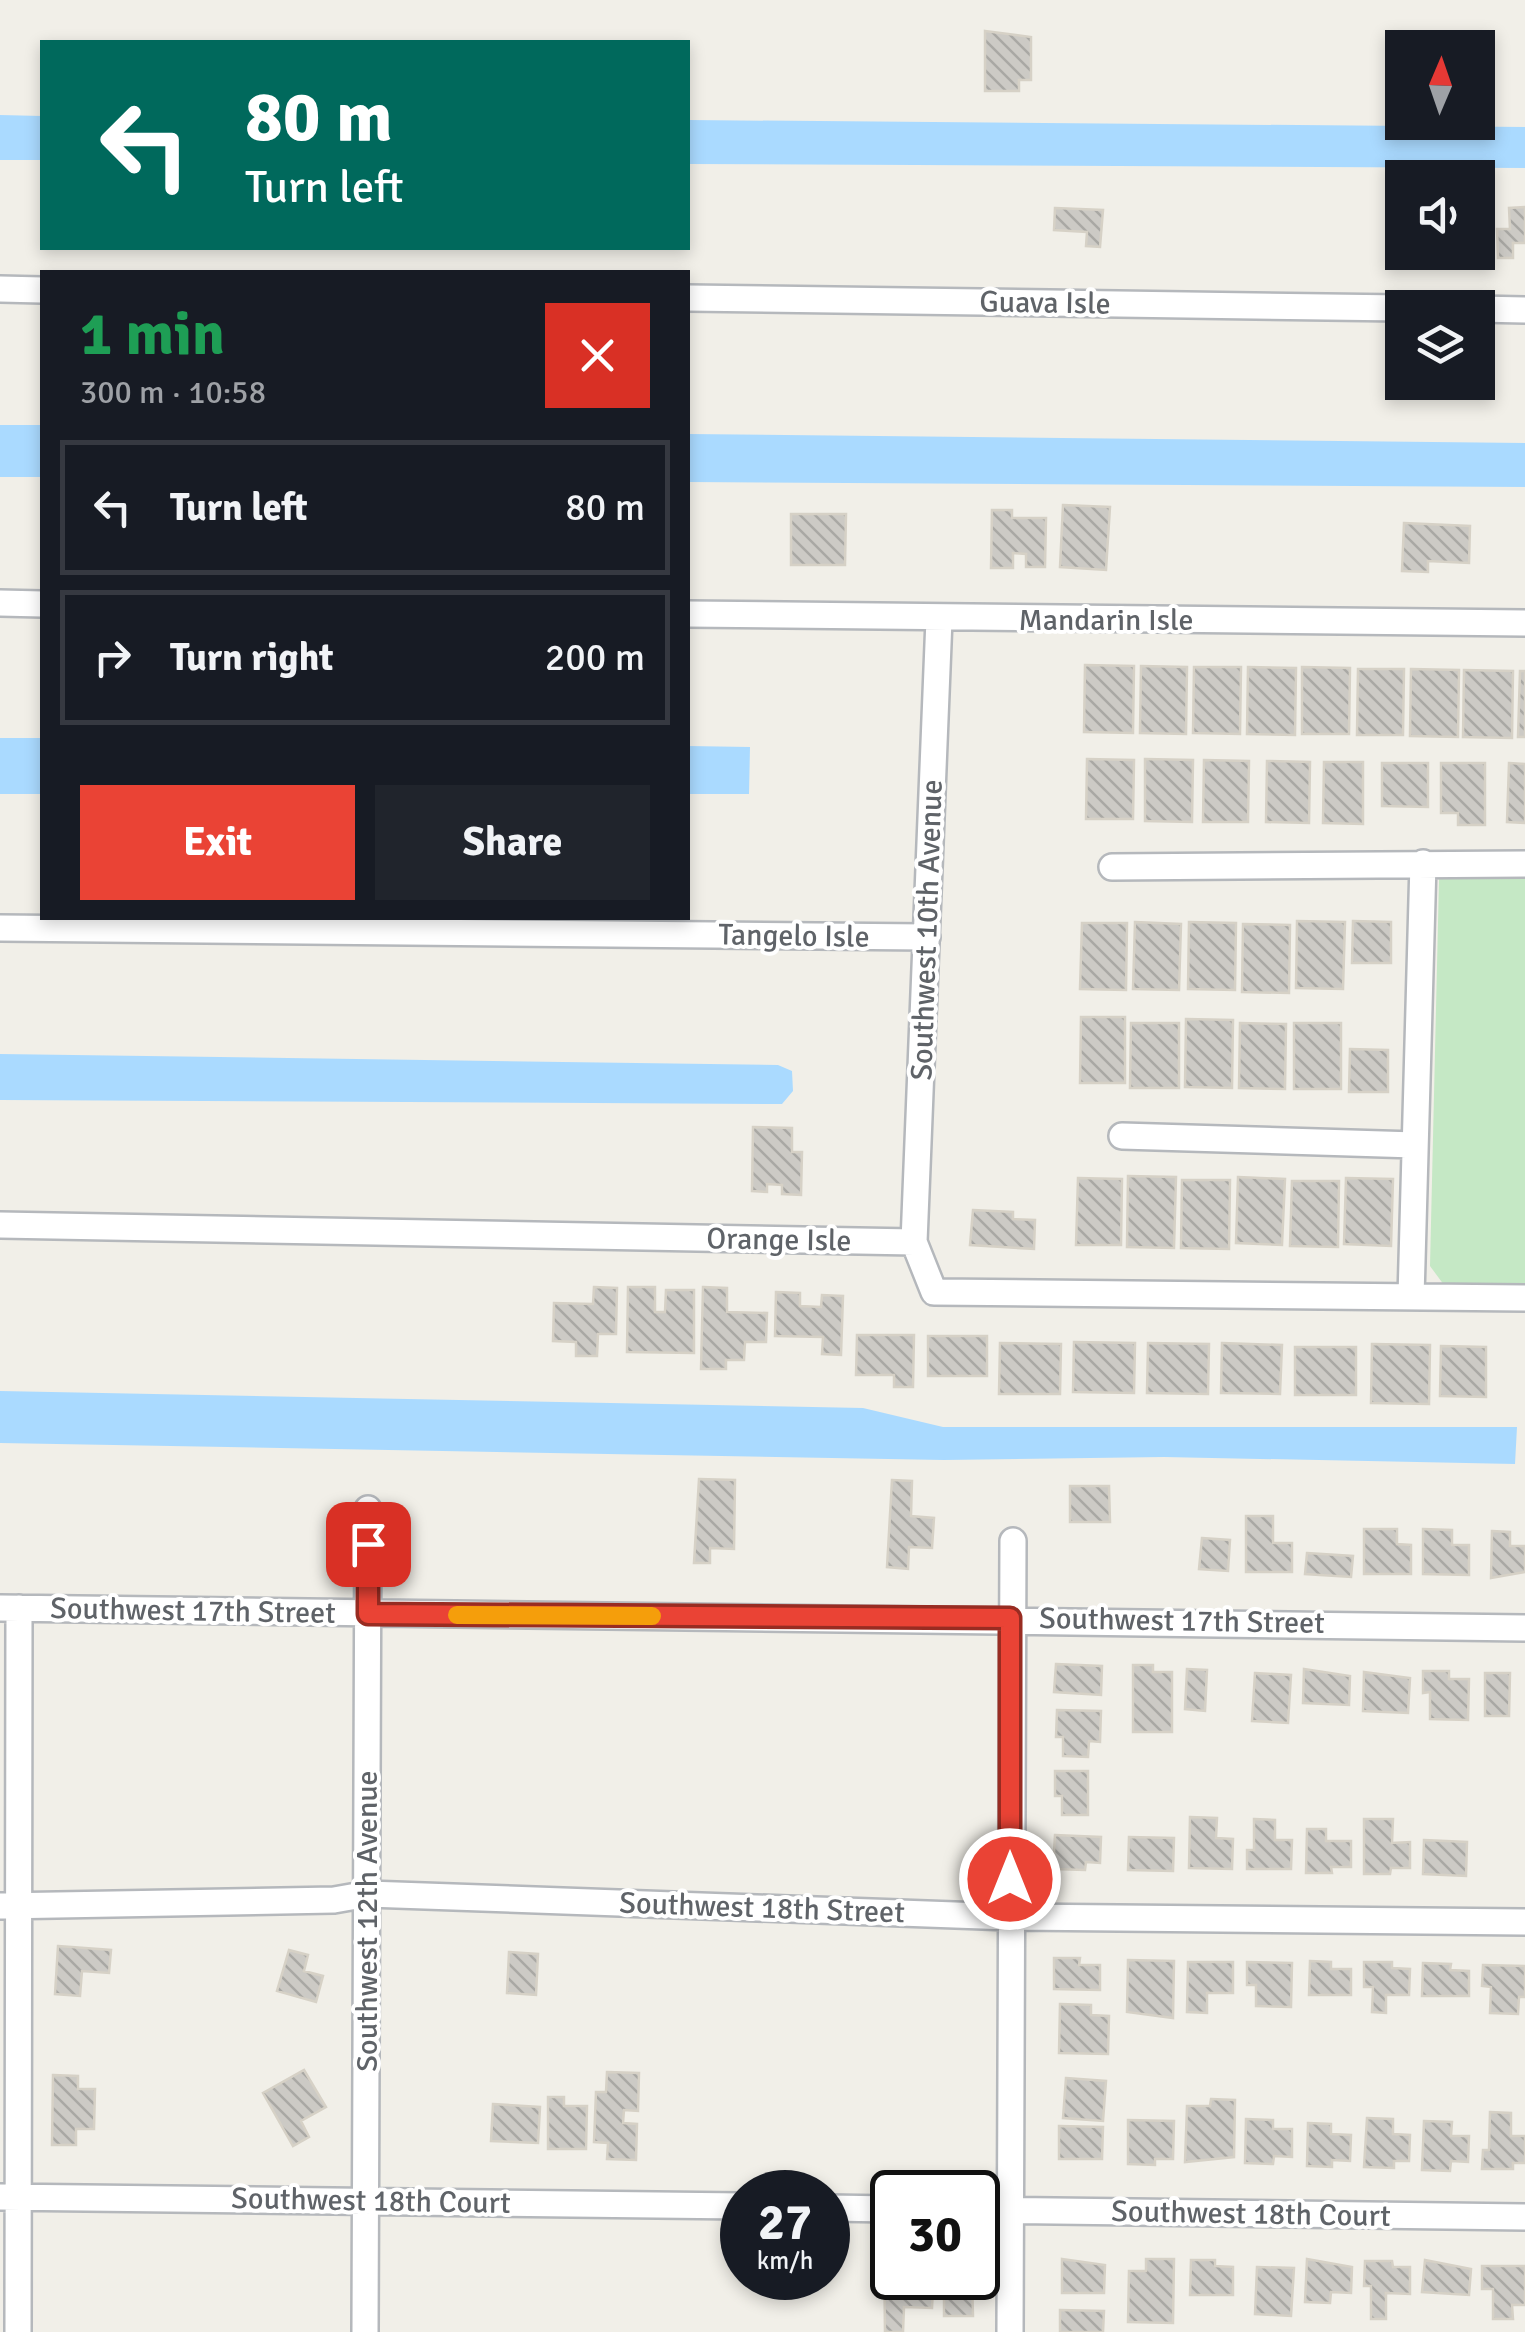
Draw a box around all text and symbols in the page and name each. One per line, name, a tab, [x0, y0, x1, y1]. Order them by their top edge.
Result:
north arrow	[1385, 30, 1495, 140]
map controls	[1385, 30, 1495, 400]
text: 80 m	[245, 74, 393, 160]
icon: left	[80, 80, 210, 210]
text: Turn left	[245, 160, 404, 215]
button: sound	[1385, 160, 1495, 270]
street label: Guava Isle	[979, 283, 1111, 323]
button: layers	[1385, 290, 1495, 400]
text: 1 min	[80, 298, 225, 372]
button: close	[545, 303, 650, 408]
text: 300 m · 10:58	[80, 373, 266, 412]
icon: left	[85, 480, 140, 535]
text: Turn left	[170, 484, 308, 531]
text: 80 m	[565, 484, 645, 531]
street label: Mandarin Isle	[1018, 602, 1194, 639]
icon: right	[85, 630, 140, 685]
text: Turn right	[170, 634, 334, 681]
text: 200 m	[545, 634, 645, 681]
street label: Southwest 10th Avenue	[903, 779, 951, 1081]
button: Exit	[80, 785, 355, 900]
button: Share	[375, 785, 650, 900]
street label: Tangelo Isle	[718, 916, 870, 956]
street label: Orange Isle	[706, 1220, 852, 1260]
pin	[326, 1502, 411, 1587]
icon: arrive	[341, 1517, 396, 1572]
street label: Southwest 17th Street	[50, 1590, 336, 1632]
street label: Southwest 17th Street	[1039, 1600, 1325, 1642]
street label: Southwest 12th Avenue	[349, 1770, 386, 2072]
position arrow	[958, 1827, 1062, 1931]
street label: Southwest 18th Street	[619, 1885, 905, 1931]
speed limit sign: 30	[870, 2170, 1000, 2300]
street label: Southwest 18th Court	[231, 2180, 511, 2222]
text: 27	[758, 2192, 812, 2254]
street label: Southwest 18th Court	[1111, 2193, 1391, 2235]
text: km/h	[757, 2245, 813, 2276]

